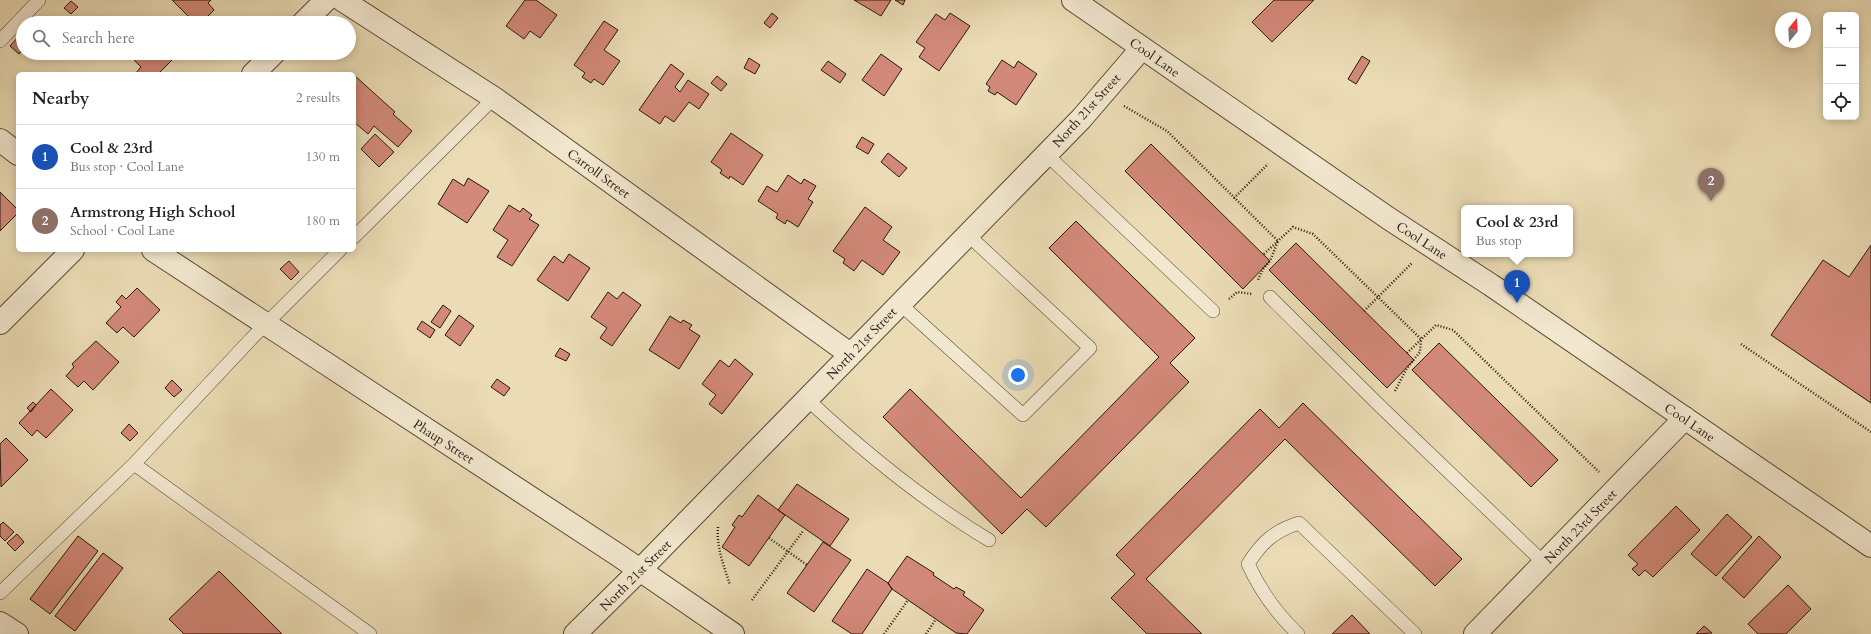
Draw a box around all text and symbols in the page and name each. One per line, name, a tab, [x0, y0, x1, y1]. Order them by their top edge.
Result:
north arrow	[1775, 12, 1811, 48]
map controls	[1823, 12, 1859, 120]
button: +	[1823, 12, 1859, 48]
search box	[16, 16, 356, 60]
icon: search	[30, 27, 52, 49]
text: Search here	[62, 28, 135, 48]
street label: Cool Lane	[1126, 34, 1183, 82]
button: −	[1823, 48, 1859, 84]
street label: North 21st Street	[1049, 70, 1125, 152]
button: locate	[1823, 84, 1859, 120]
text: Nearby	[32, 87, 89, 110]
text: 2 results	[296, 89, 340, 107]
text: Cool & 23rd	[70, 138, 153, 158]
street label: Carroll Street	[563, 145, 633, 203]
text: 1	[42, 148, 48, 166]
text: 130 m	[306, 148, 340, 166]
text: Bus stop · Cool Lane	[70, 158, 184, 176]
pin: 2	[1698, 168, 1724, 201]
text: Armstrong High School	[70, 202, 235, 222]
popup	[1461, 205, 1573, 257]
text: 2	[42, 212, 48, 230]
text: 180 m	[306, 212, 340, 230]
text: Cool & 23rd	[1476, 212, 1558, 232]
street label: Cool Lane	[1392, 218, 1451, 264]
text: School · Cool Lane	[70, 222, 175, 240]
text: Bus stop	[1476, 232, 1522, 250]
pin: 1	[1504, 270, 1530, 303]
street label: North 21st Street	[823, 304, 901, 384]
your location	[1008, 365, 1028, 385]
street label: Cool Lane	[1661, 399, 1718, 446]
street label: Phaup Street	[410, 415, 477, 468]
street label: North 23rd Street	[1540, 485, 1621, 568]
street label: North 21st Street	[596, 536, 675, 615]

